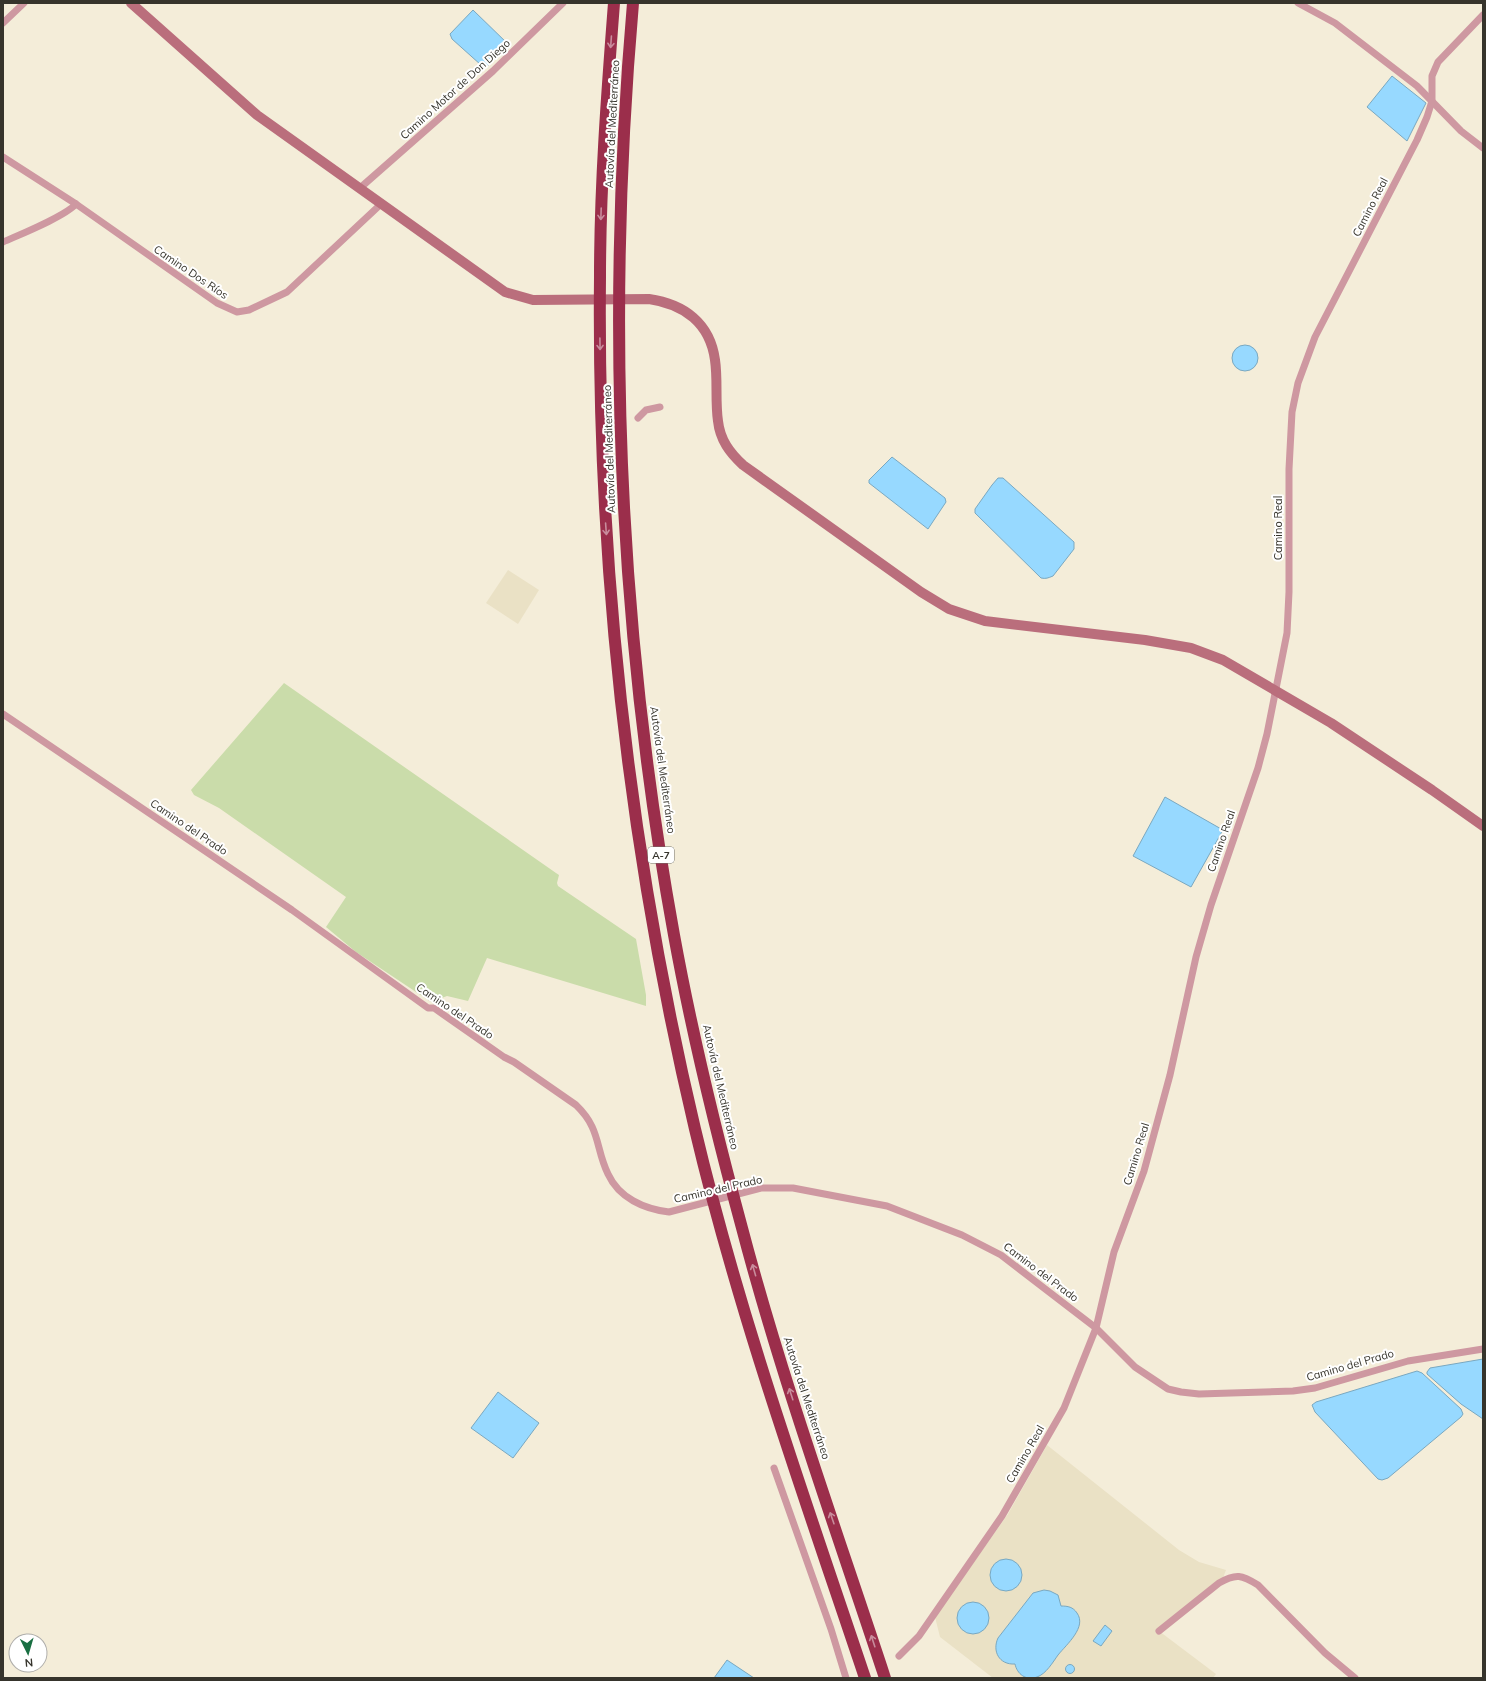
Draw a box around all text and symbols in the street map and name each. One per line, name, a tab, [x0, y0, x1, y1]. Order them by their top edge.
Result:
one-way arrow	[607, 35, 614, 48]
street label: Camino Motor de Don Diego	[397, 36, 513, 142]
street label: Autovía del Mediterráneo	[602, 60, 622, 188]
street label: Camino Real	[1349, 175, 1391, 239]
one-way arrow	[597, 207, 605, 220]
street label: Camino Dos Ríos	[151, 242, 231, 302]
one-way arrow	[596, 337, 604, 350]
street label: Autovía del Mediterráneo	[600, 385, 618, 513]
street label: Camino Real	[1271, 496, 1285, 560]
one-way arrow	[602, 522, 610, 535]
street label: Autovía del Mediterráneo	[647, 706, 679, 834]
street label: Camino del Prado	[148, 796, 230, 858]
street label: Camino Real	[1204, 808, 1238, 874]
road number: A-7	[648, 847, 674, 863]
street label: Camino del Prado	[414, 980, 496, 1042]
street label: Autovía del Mediterráneo	[700, 1023, 742, 1151]
street label: Camino Real	[1120, 1121, 1152, 1187]
street label: Camino del Prado	[672, 1172, 764, 1206]
street label: Camino del Prado	[1001, 1239, 1081, 1305]
one-way arrow	[750, 1264, 757, 1277]
street label: Autovía del Mediterráneo	[781, 1335, 833, 1461]
street label: Camino del Prado	[1305, 1346, 1395, 1384]
one-way arrow	[787, 1388, 795, 1400]
street label: Camino Real	[1003, 1423, 1047, 1485]
one-way arrow	[828, 1511, 835, 1524]
north arrow	[8, 1633, 48, 1673]
one-way arrow	[869, 1635, 876, 1648]
text: N	[24, 1656, 34, 1670]

